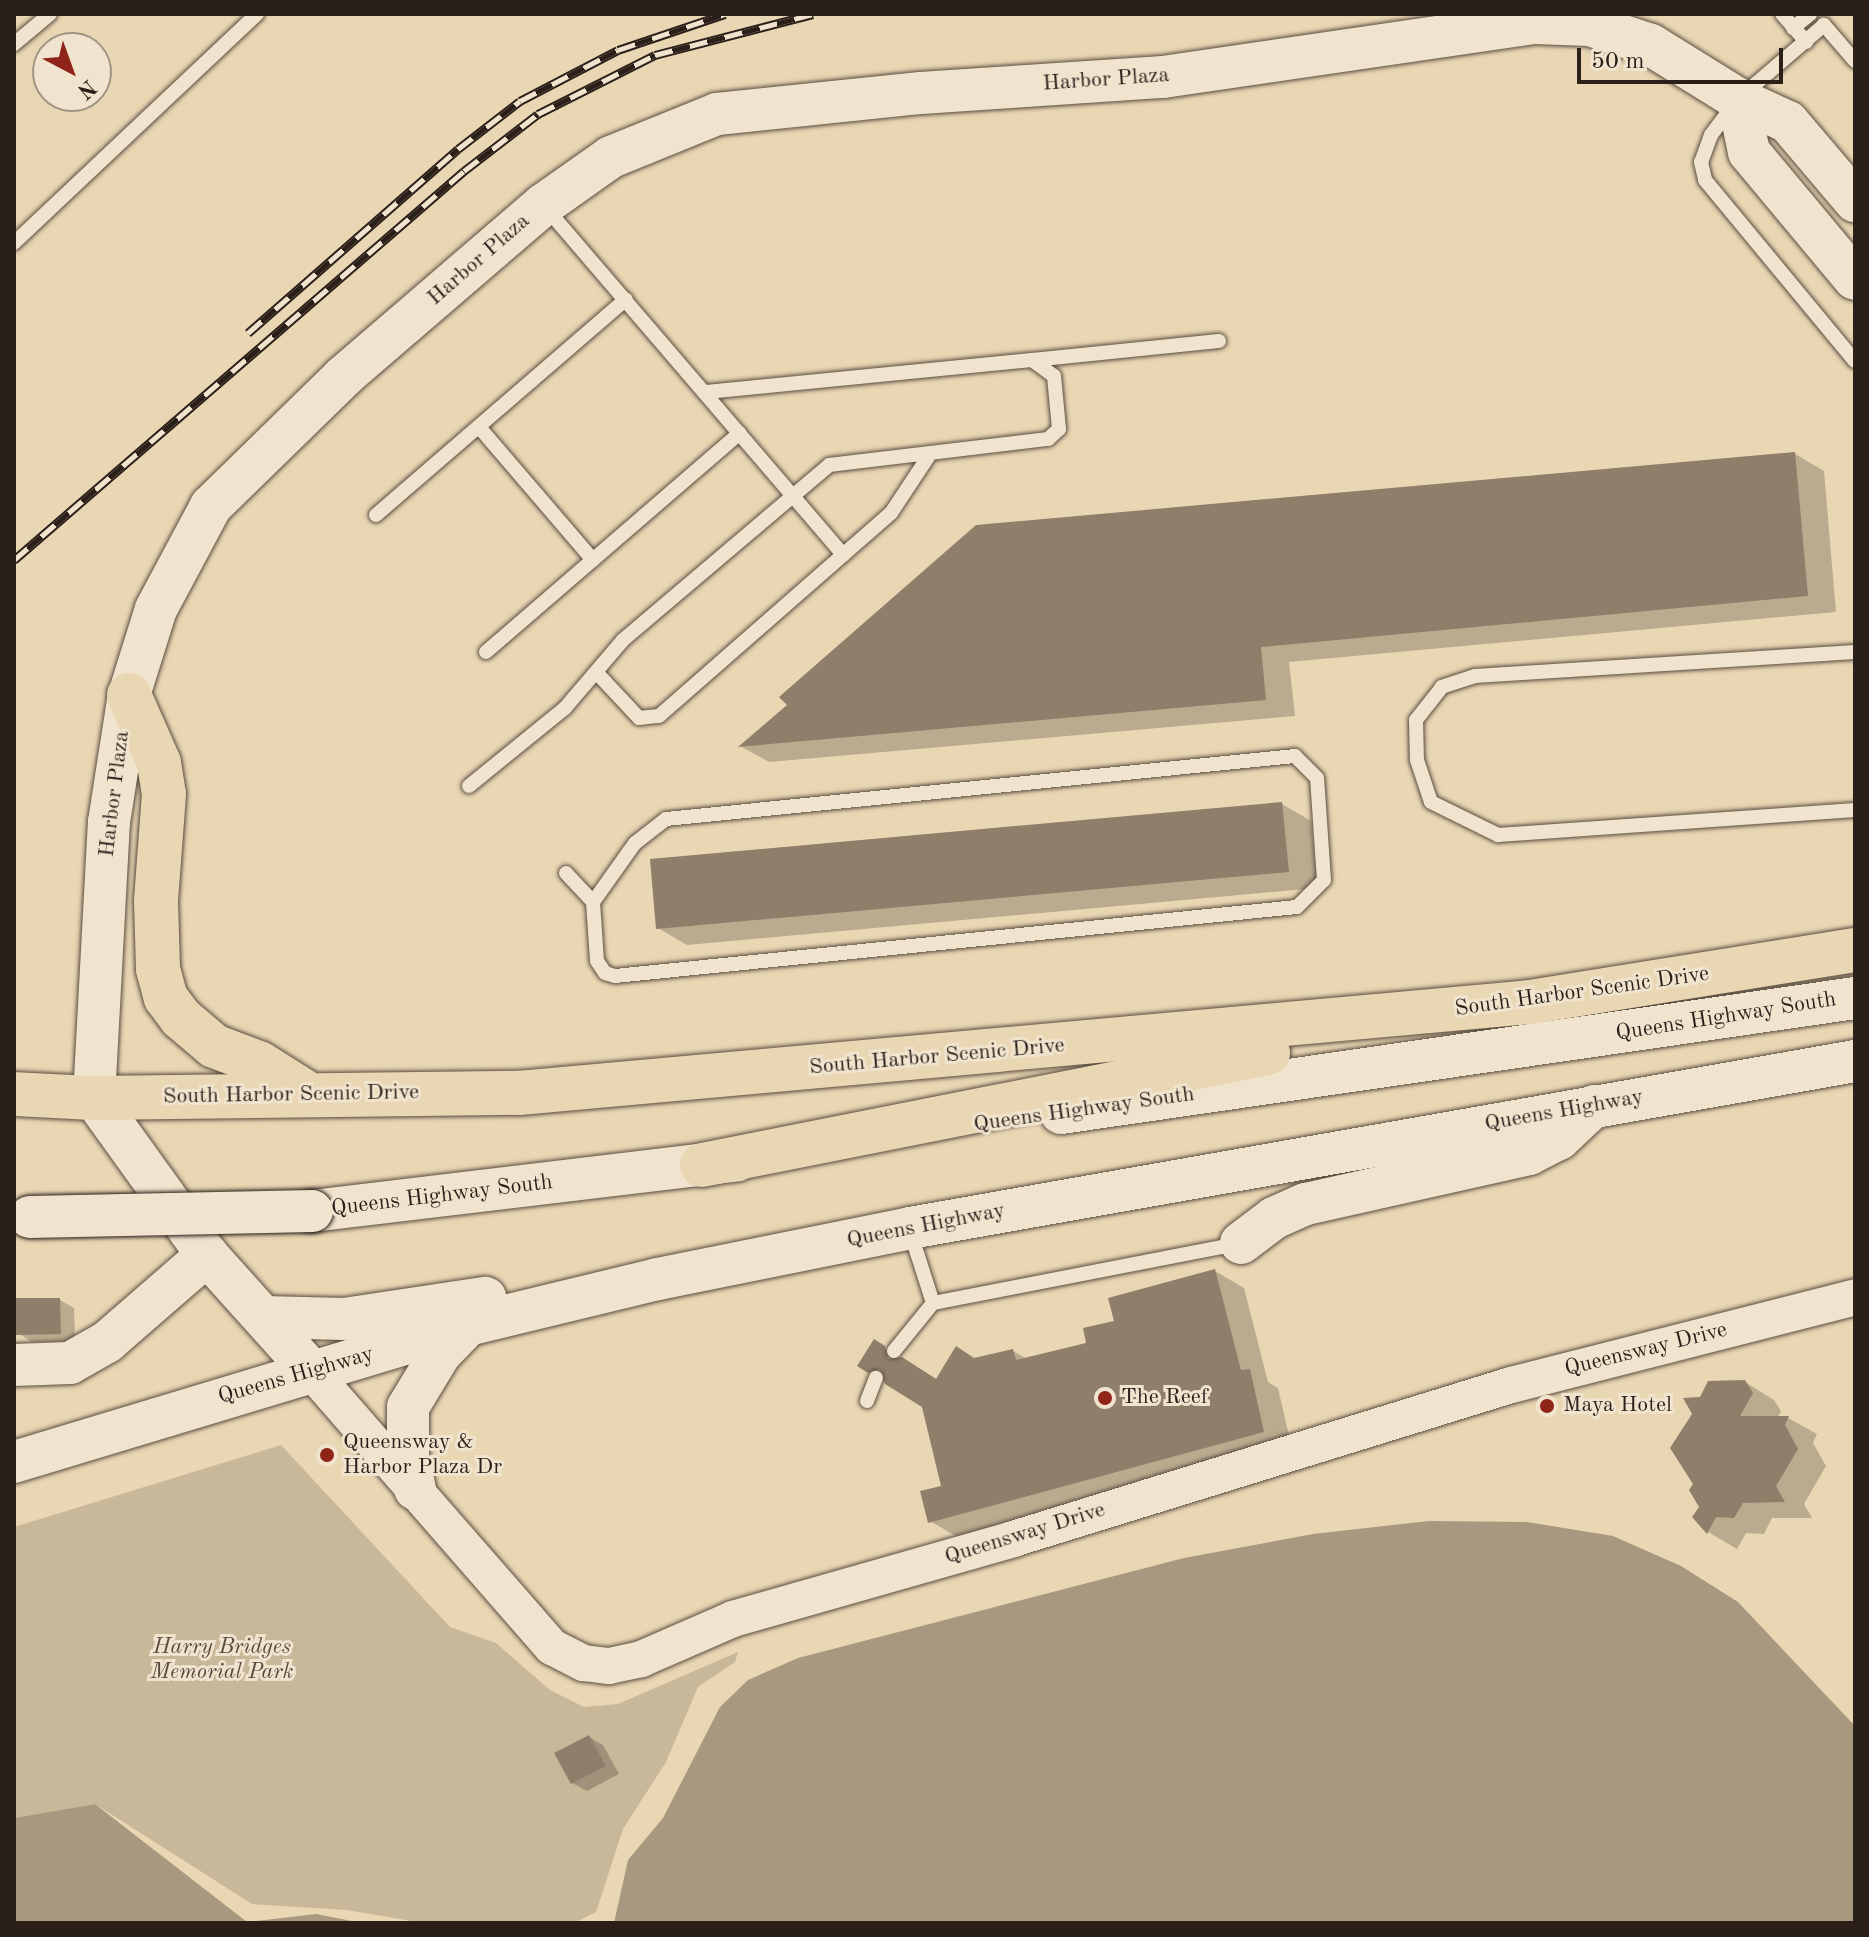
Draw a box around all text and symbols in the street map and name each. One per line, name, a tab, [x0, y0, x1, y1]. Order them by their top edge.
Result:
north arrow	[32, 32, 112, 112]
scale bar	[1581, 32, 1787, 82]
text: 50 m	[1591, 50, 1645, 74]
street label: Harbor Plaza	[1042, 62, 1170, 98]
text: N	[73, 75, 100, 102]
street label: Harbor Plaza	[422, 208, 536, 312]
street label: Harbor Plaza	[94, 729, 136, 859]
street label: South Harbor Scenic Drive	[1453, 961, 1711, 1023]
street label: Queens Highway South	[1614, 987, 1838, 1047]
street label: South Harbor Scenic Drive	[808, 1033, 1066, 1081]
street label: South Harbor Scenic Drive	[163, 1080, 419, 1110]
street label: Queens Highway South	[972, 1081, 1196, 1139]
street label: Queens Highway	[1483, 1084, 1645, 1138]
street label: Queens Highway South	[330, 1169, 554, 1223]
street label: Queens Highway	[845, 1198, 1007, 1254]
street label: Queensway Drive	[1562, 1317, 1730, 1383]
street label: Queens Highway	[215, 1341, 377, 1411]
place label: The Reef	[1121, 1385, 1208, 1411]
marker: The Reef	[1096, 1389, 1114, 1407]
place label: Maya Hotel	[1563, 1393, 1672, 1419]
marker: Maya Hotel	[1538, 1397, 1556, 1415]
place label: Queensway & Harbor Plaza Dr	[343, 1429, 502, 1480]
marker: Queensway & Harbor Plaza Dr	[318, 1446, 336, 1464]
street label: Queensway Drive	[942, 1497, 1108, 1571]
park label: Harry Bridges Memorial Park	[150, 1634, 294, 1686]

